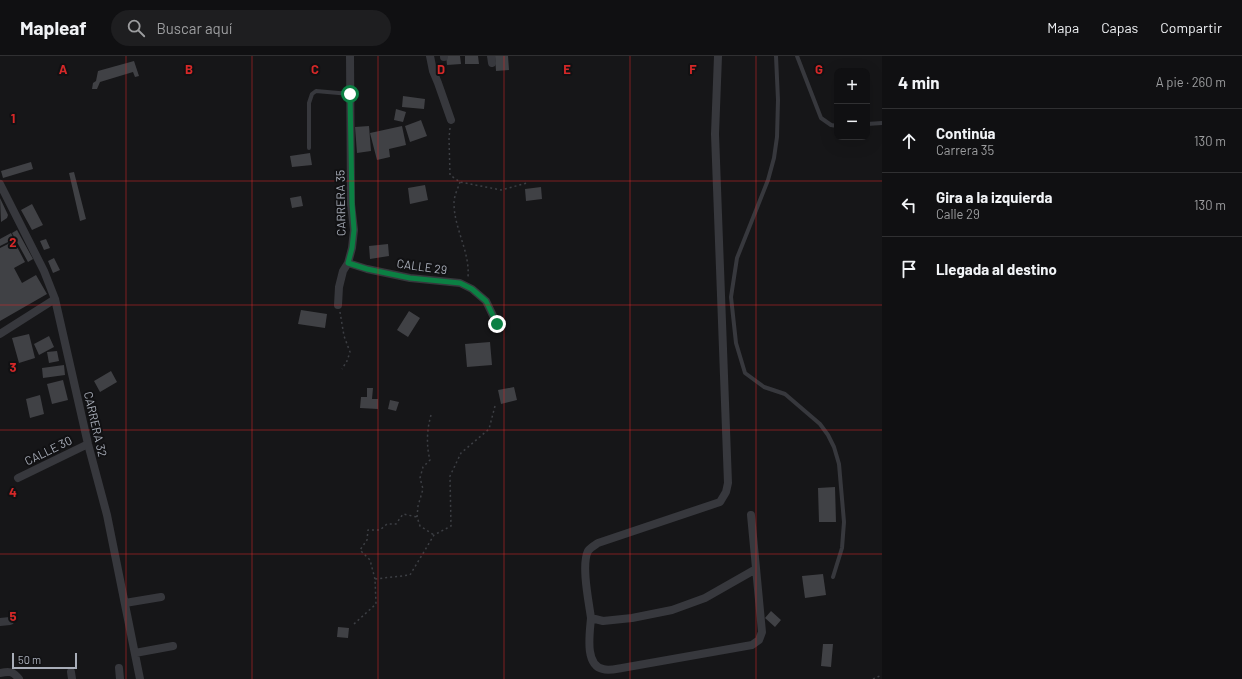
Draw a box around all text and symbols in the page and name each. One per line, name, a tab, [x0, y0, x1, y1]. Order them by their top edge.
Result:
search box	[111, 10, 391, 46]
text: Mapleaf	[20, 16, 87, 39]
icon: search	[125, 17, 147, 39]
text: Buscar aquí	[157, 19, 232, 37]
text: Mapa	[1047, 19, 1079, 36]
text: Capas	[1101, 19, 1138, 36]
text: Compartir	[1160, 19, 1222, 36]
text: A	[59, 61, 68, 77]
text: B	[185, 61, 193, 77]
text: C	[311, 61, 319, 77]
text: D	[437, 61, 445, 77]
text: E	[563, 61, 571, 77]
text: F	[689, 61, 697, 77]
text: G	[815, 61, 823, 77]
map controls	[834, 68, 870, 140]
button: +	[834, 68, 870, 104]
text: 4 min	[898, 72, 940, 92]
text: A pie · 260 m	[1156, 74, 1226, 90]
route start	[341, 85, 359, 103]
button: −	[834, 104, 870, 140]
text: 1	[11, 110, 15, 126]
text: Continúa	[936, 124, 996, 142]
icon: ahead	[898, 130, 920, 152]
text: 130 m	[1194, 133, 1226, 149]
text: Carrera 35	[936, 142, 994, 158]
street label: CARRERA 35	[332, 170, 348, 236]
text: Gira a la izquierda	[936, 188, 1052, 206]
icon: left	[898, 194, 920, 216]
text: 130 m	[1194, 197, 1226, 213]
text: Calle 29	[936, 206, 980, 222]
text: 2	[9, 234, 17, 250]
street label: CALLE 29	[396, 256, 448, 276]
icon: arrive	[898, 258, 920, 280]
text: Llegada al destino	[936, 260, 1057, 278]
route end	[488, 315, 506, 333]
text: 3	[9, 359, 17, 375]
street label: CARRERA 32	[82, 390, 110, 458]
street label: CALLE 30	[22, 433, 74, 467]
text: 4	[9, 484, 17, 500]
text: 5	[9, 608, 17, 624]
scale bar	[12, 651, 77, 670]
text: 50 m	[18, 653, 41, 666]

